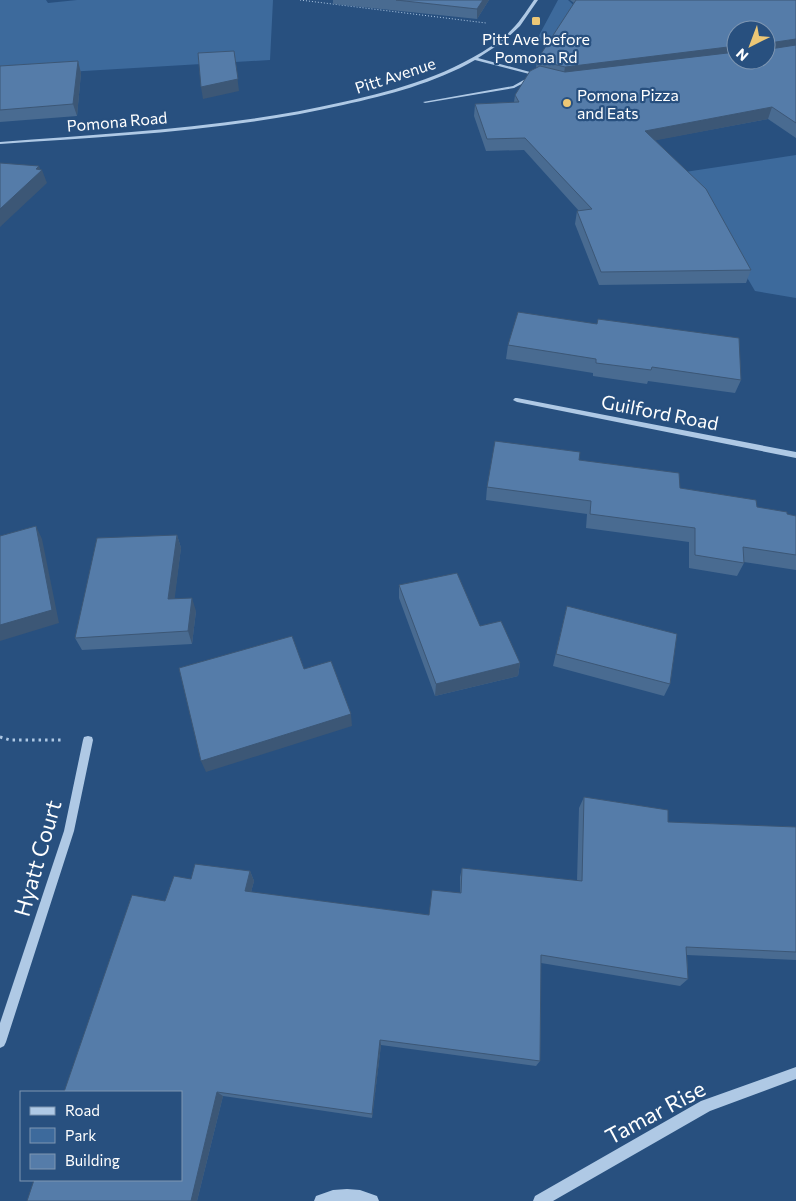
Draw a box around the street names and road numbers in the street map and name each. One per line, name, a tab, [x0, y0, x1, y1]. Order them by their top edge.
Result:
street label: Pitt Avenue	[352, 53, 438, 97]
street label: Pomona Road	[66, 107, 168, 135]
street label: Guilford Road	[599, 389, 721, 435]
street label: Hyatt Court	[8, 797, 66, 919]
street label: Tamar Rise	[600, 1074, 710, 1150]

